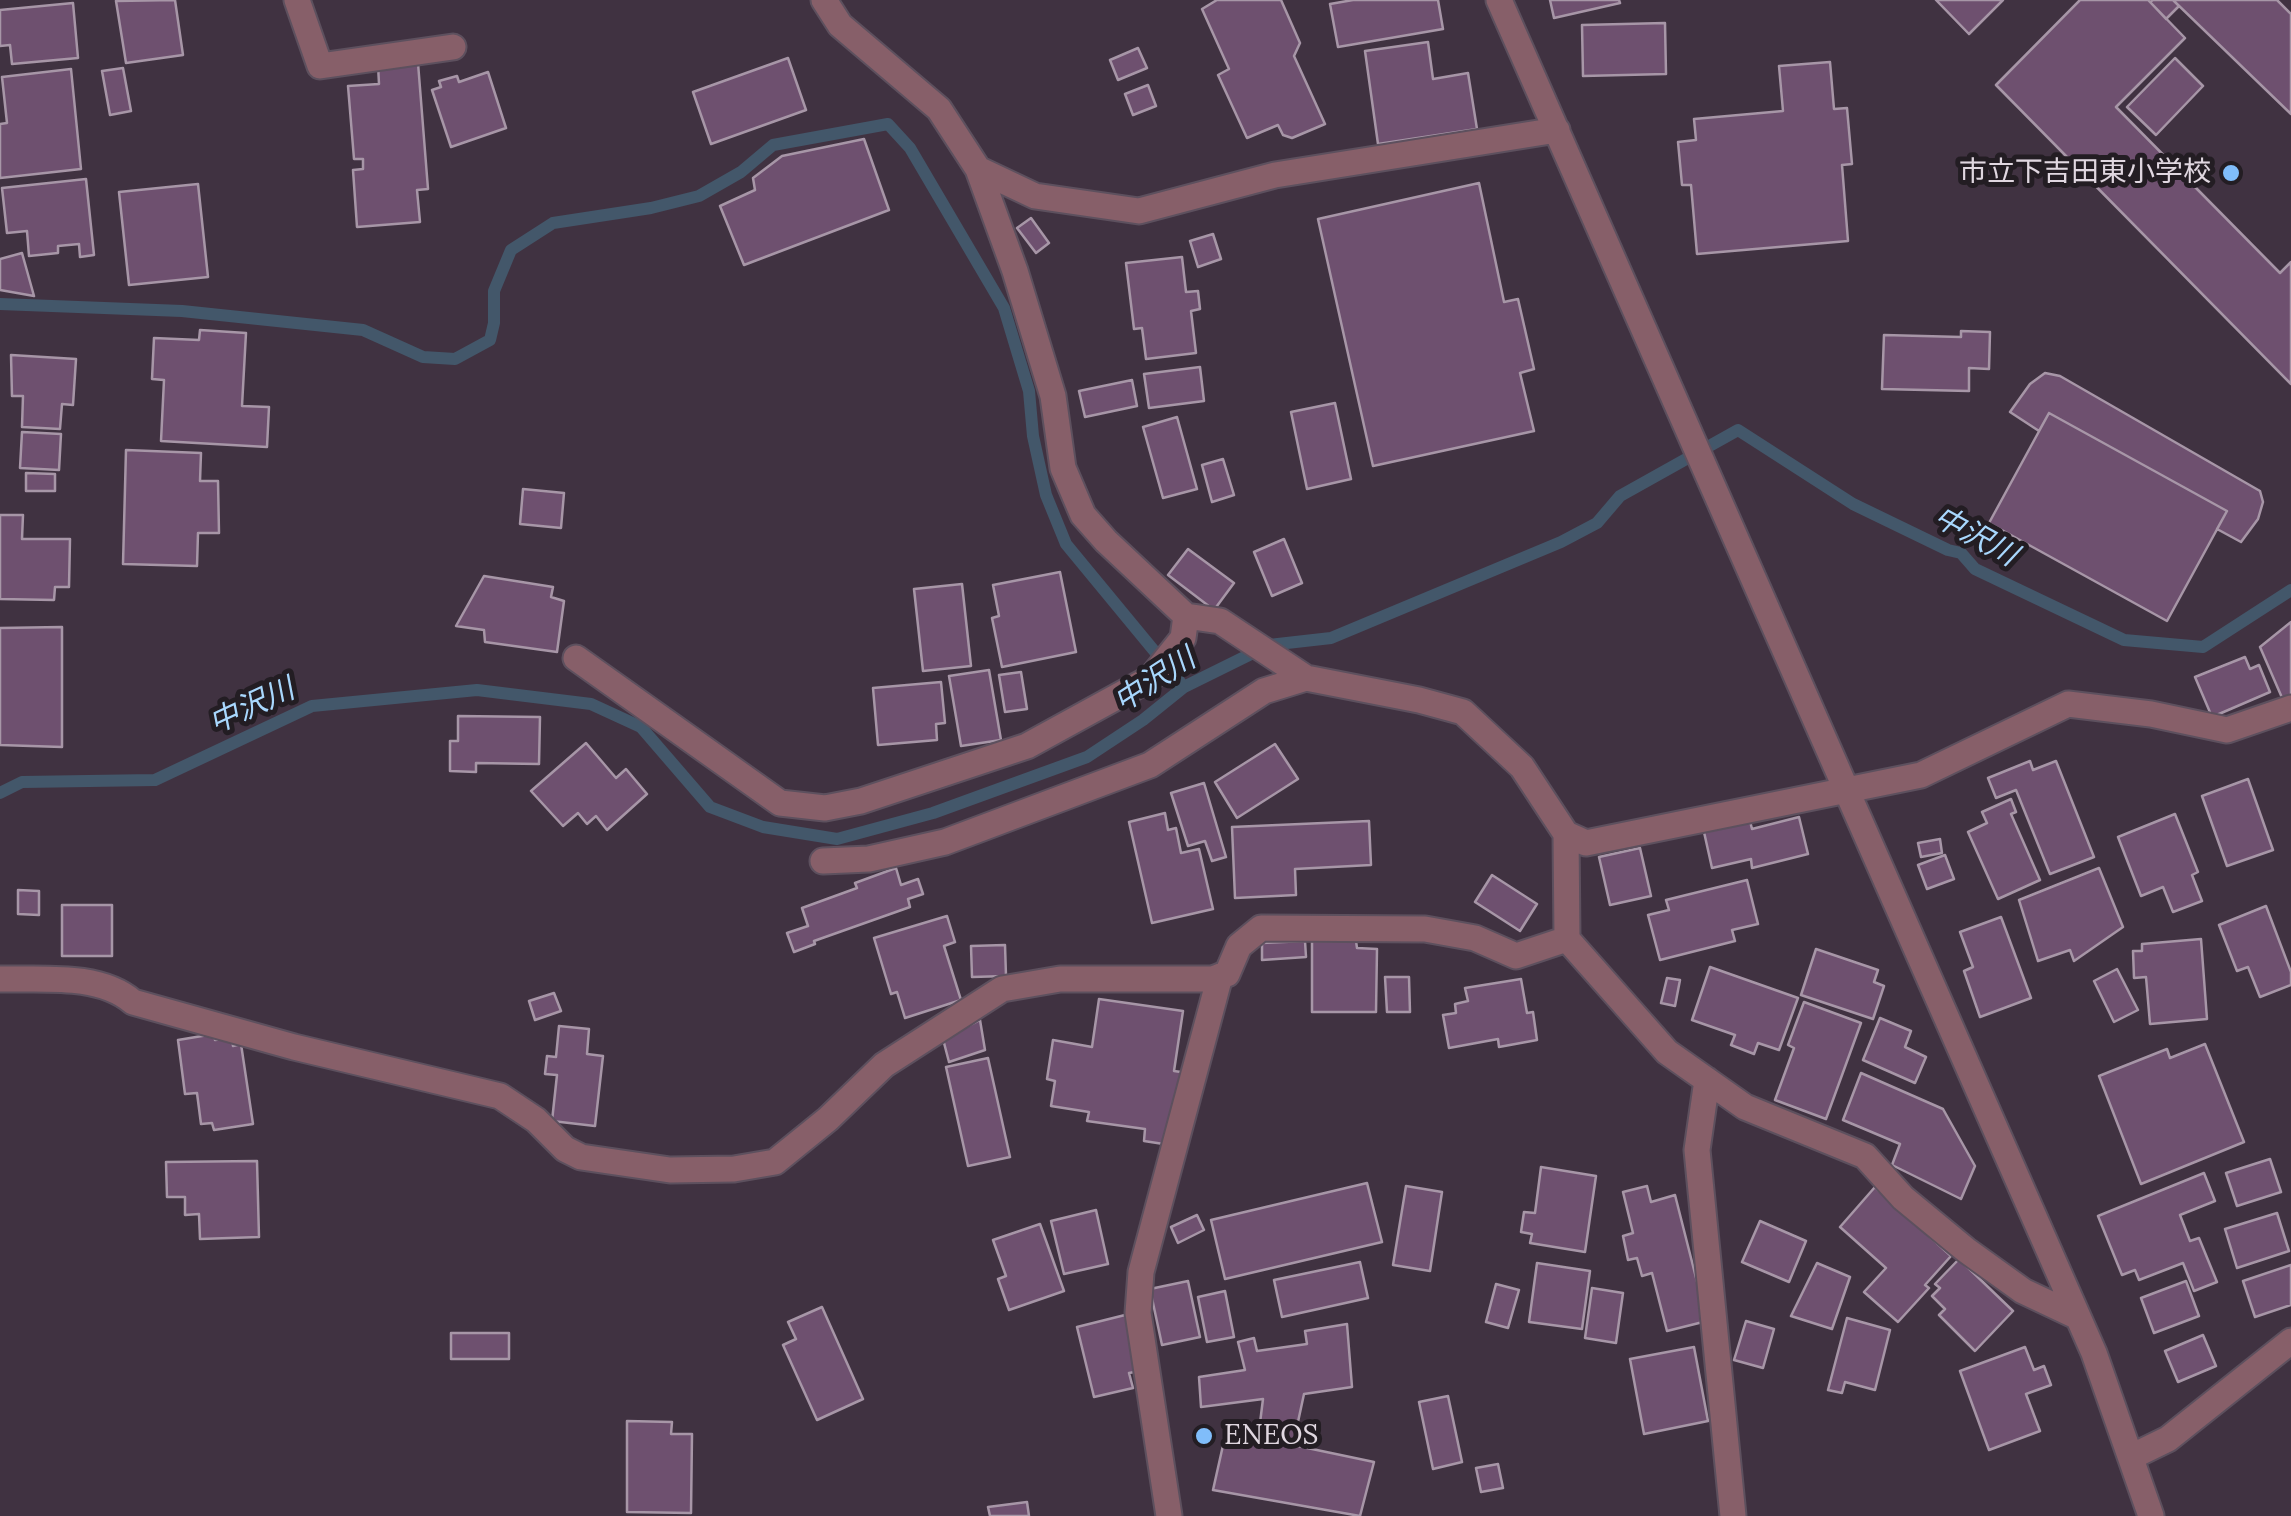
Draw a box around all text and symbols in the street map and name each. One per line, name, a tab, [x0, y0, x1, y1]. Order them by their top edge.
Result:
place label: 市立下吉田東小学校	[1959, 156, 2211, 190]
marker: 市立下吉田東小学校	[2220, 162, 2242, 184]
water label: 中沢川	[1927, 499, 2023, 575]
water label: 中沢川	[1107, 641, 1203, 721]
water label: 中沢川	[204, 672, 300, 742]
place label: ENEOS	[1224, 1419, 1318, 1453]
marker: ENEOS	[1193, 1425, 1215, 1447]

